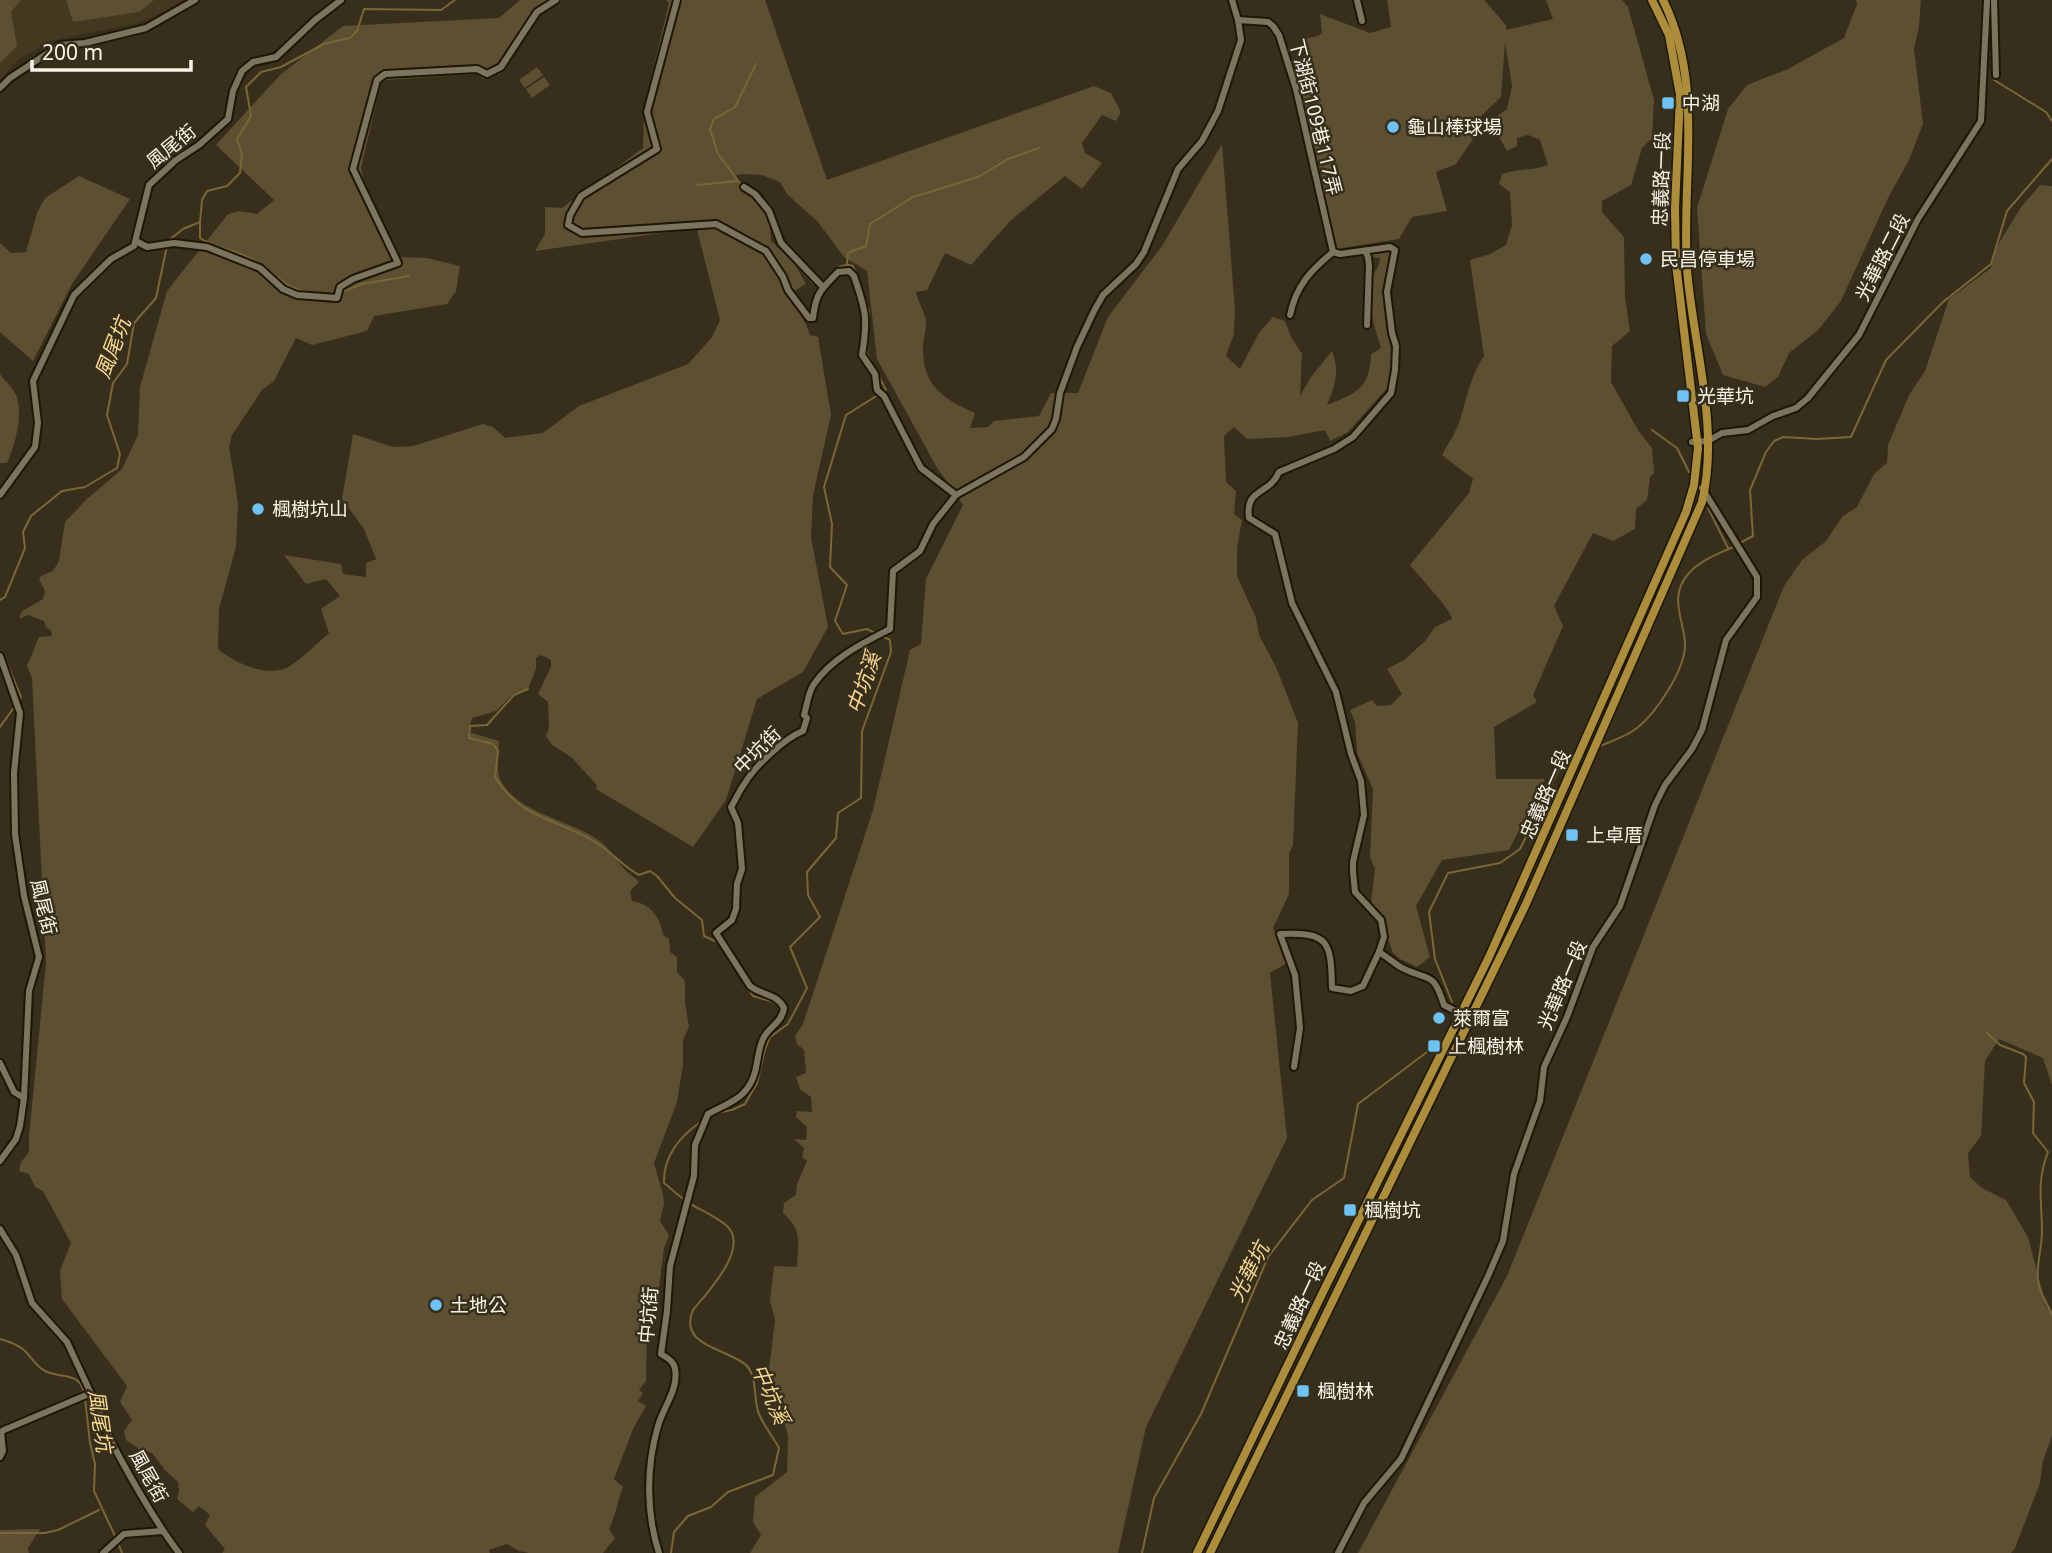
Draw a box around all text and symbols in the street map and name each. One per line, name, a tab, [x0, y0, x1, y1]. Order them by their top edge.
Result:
scale bar	[32, 28, 191, 72]
street label: 下湖街109巷117弄	[1284, 36, 1348, 198]
text: 200 m	[42, 38, 103, 66]
place label: 中湖	[1682, 90, 1720, 116]
marker: 中湖	[1660, 95, 1676, 111]
place label: 龜山棒球場	[1407, 114, 1502, 140]
street label: 風尾街	[141, 118, 201, 174]
marker: 龜山棒球場	[1385, 119, 1401, 135]
street label: 忠義路一段	[1646, 131, 1676, 227]
street label: 光華路二段	[1849, 209, 1915, 305]
place label: 民昌停車場	[1660, 246, 1755, 272]
marker: 民昌停車場	[1638, 251, 1654, 267]
water label: 風尾坑	[88, 310, 138, 382]
place label: 光華坑	[1697, 383, 1754, 409]
marker: 光華坑	[1675, 388, 1691, 404]
place label: 楓樹坑山	[272, 496, 348, 522]
marker: 楓樹坑山	[250, 501, 266, 517]
water label: 中坑溪	[840, 645, 888, 717]
street label: 中坑街	[728, 721, 786, 779]
street label: 忠義路一段	[1514, 745, 1576, 843]
place label: 上卓厝	[1586, 822, 1643, 848]
marker: 上卓厝	[1564, 827, 1580, 843]
street label: 風尾街	[25, 876, 63, 938]
street label: 光華路一段	[1531, 936, 1593, 1034]
place label: 萊爾富	[1453, 1005, 1510, 1031]
marker: 萊爾富	[1431, 1010, 1447, 1026]
place label: 上楓樹林	[1448, 1033, 1524, 1059]
marker: 上楓樹林	[1426, 1038, 1442, 1054]
place label: 楓樹坑	[1364, 1197, 1421, 1223]
marker: 楓樹坑	[1342, 1202, 1358, 1218]
water label: 光華坑	[1221, 1234, 1276, 1306]
street label: 忠義路一段	[1267, 1256, 1331, 1354]
street label: 中坑街	[633, 1285, 663, 1345]
place label: 土地公	[450, 1292, 507, 1318]
marker: 土地公	[428, 1297, 444, 1313]
water label: 中坑溪	[746, 1359, 797, 1431]
place label: 楓樹林	[1317, 1378, 1374, 1404]
marker: 楓樹林	[1295, 1383, 1311, 1399]
water label: 風尾坑	[83, 1388, 120, 1457]
street label: 風尾街	[124, 1445, 174, 1507]

